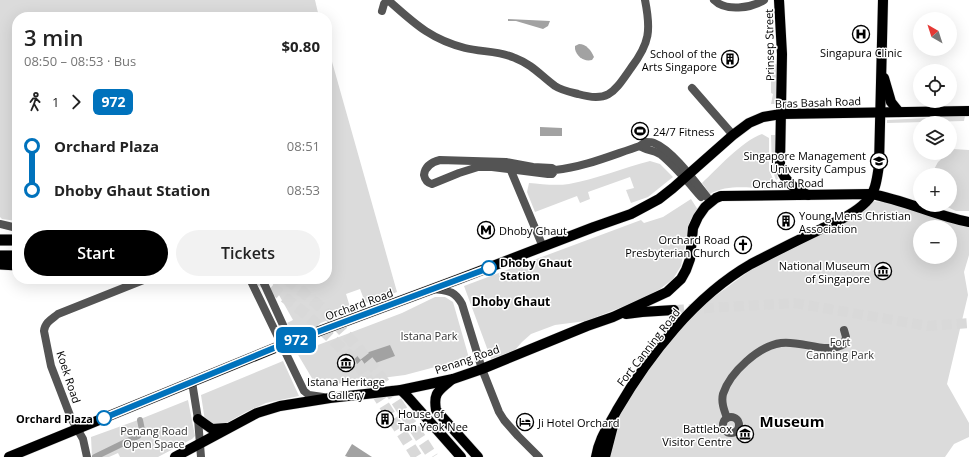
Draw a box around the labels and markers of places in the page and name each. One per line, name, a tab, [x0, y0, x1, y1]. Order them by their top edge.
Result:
hospital icon: Singapura Clinic	[851, 24, 871, 44]
place label: Singapura Clinic	[820, 45, 902, 60]
place label: School of the Arts Singapore	[642, 46, 717, 74]
building icon: School of the Arts Singapore	[720, 49, 740, 69]
sports icon: 24/7 Fitness	[630, 121, 650, 141]
place label: 24/7 Fitness	[653, 124, 715, 139]
place label: Singapore Management University Campus	[743, 148, 866, 176]
school or university icon: Singapore Management University Campus	[869, 151, 889, 171]
place label: Young Mens Christian Association	[799, 208, 911, 236]
building icon: Young Mens Christian Association	[776, 211, 796, 231]
metro station icon: Dhoby Ghaut	[476, 220, 496, 240]
place label: Dhoby Ghaut	[499, 223, 567, 238]
place label: Orchard Road Presbyterian Church	[625, 232, 730, 260]
church icon: Orchard Road Presbyterian Church	[733, 235, 753, 255]
place label: Dhoby Ghaut Station	[500, 255, 572, 283]
place label: National Museum of Singapore	[779, 258, 870, 286]
marker: Dhoby Ghaut Station	[481, 260, 497, 276]
museum icon: National Museum of Singapore	[873, 261, 893, 281]
museum icon: Istana Heritage Gallery	[336, 353, 356, 373]
place label: Istana Heritage Gallery	[307, 374, 385, 402]
place label: House of Tan Yeok Nee	[398, 406, 468, 434]
building icon: House of Tan Yeok Nee	[375, 409, 395, 429]
marker: Orchard Plaza	[96, 410, 112, 426]
place label: Orchard Plaza	[16, 411, 93, 426]
hotel icon: Ji Hotel Orchard	[515, 412, 535, 432]
place label: Ji Hotel Orchard	[537, 415, 619, 430]
place label: Battlebox Visitor Centre	[662, 421, 732, 449]
museum icon: Battlebox Visitor Centre	[735, 424, 755, 444]

